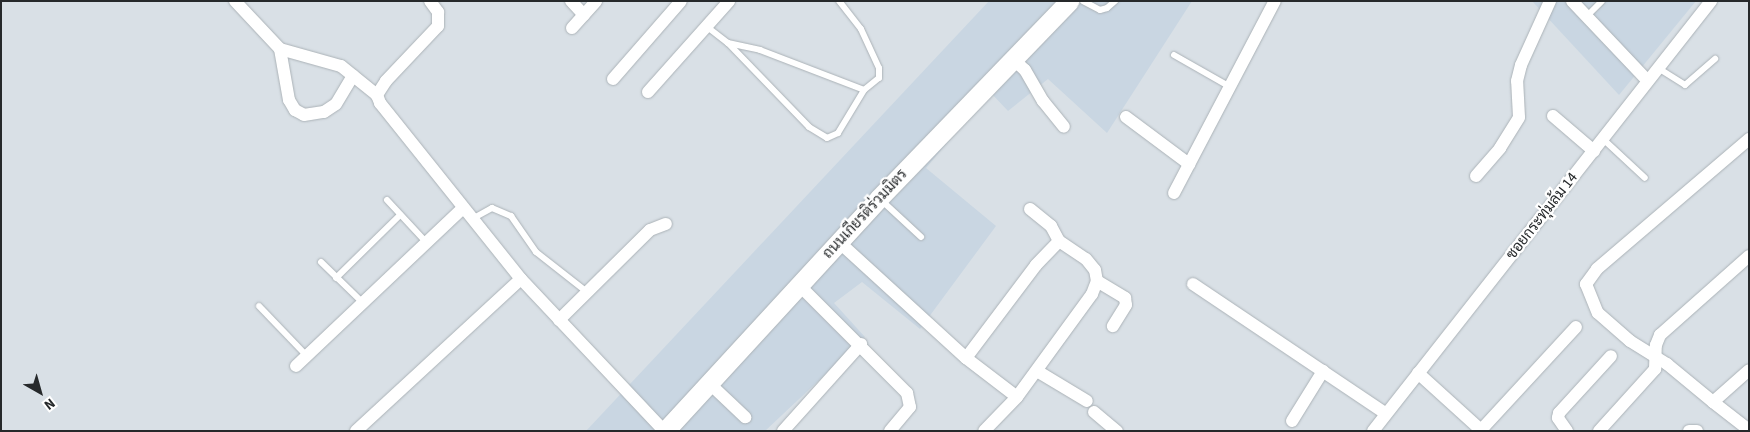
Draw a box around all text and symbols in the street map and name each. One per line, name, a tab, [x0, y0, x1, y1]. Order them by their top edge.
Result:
street label: ถนนเกียรติร่วมมิตร	[819, 166, 911, 262]
street label: ซอยกระทุ่มล้ม 14	[1502, 169, 1582, 263]
north arrow	[15, 367, 65, 417]
text: N	[39, 393, 59, 415]

